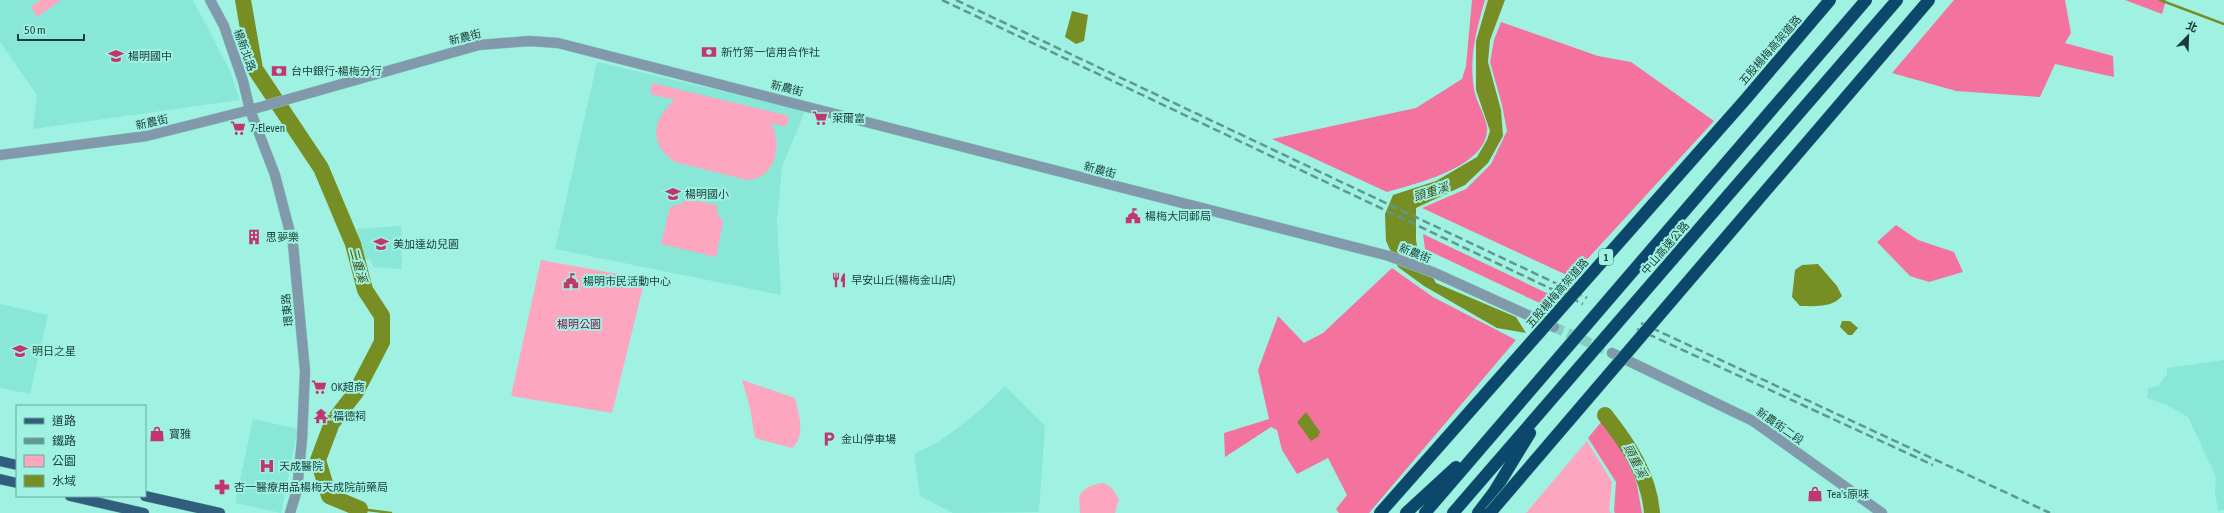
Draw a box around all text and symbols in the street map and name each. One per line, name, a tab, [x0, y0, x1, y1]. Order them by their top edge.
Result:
street label: 五股楊梅高架道路	[1737, 13, 1803, 87]
scale bar	[18, 16, 84, 42]
north arrow	[2168, 16, 2208, 56]
text: 北	[2185, 19, 2199, 34]
text: 50 m	[24, 23, 46, 37]
street label: 楊新北路	[232, 27, 258, 73]
street label: 新農街	[448, 27, 482, 47]
bank icon: 新竹第一信用合作社	[700, 43, 718, 61]
place label: 新竹第一信用合作社	[721, 46, 820, 58]
school or university icon: 楊明國中	[107, 47, 125, 65]
place label: 楊明國中	[128, 50, 172, 62]
bank icon: 台中銀行-楊梅分行	[270, 62, 288, 80]
place label: 台中銀行-楊梅分行	[291, 65, 382, 77]
street label: 新農街	[770, 78, 804, 98]
supermarket icon: 萊爾富	[811, 109, 829, 127]
street label: 新農街	[135, 112, 169, 132]
place label: 萊爾富	[832, 112, 865, 124]
supermarket icon: 7-Eleven	[229, 119, 247, 137]
place label: 7-Eleven	[250, 122, 285, 134]
street label: 新農街	[1083, 160, 1117, 180]
water label: 頭重溪	[1412, 179, 1452, 204]
school or university icon: 楊明國小	[664, 185, 682, 203]
place label: 楊明國小	[685, 188, 729, 200]
public building icon: 楊梅大同郵局	[1124, 207, 1142, 225]
place label: 楊梅大同郵局	[1145, 210, 1211, 222]
street label: 中山高速公路	[1639, 219, 1691, 277]
building icon: 思夢樂	[245, 228, 263, 246]
place label: 思夢樂	[266, 231, 299, 243]
school or university icon: 美加達幼兒園	[372, 235, 390, 253]
place label: 美加達幼兒園	[393, 238, 459, 250]
street label: 新農街	[1397, 241, 1433, 265]
water label: 二重溪	[347, 246, 370, 286]
road number: 1	[1599, 249, 1613, 265]
street label: 五股楊梅高架道路	[1524, 256, 1590, 330]
restaurant icon: 早安山丘(楊梅金山店)	[830, 271, 848, 289]
public building icon: 楊明市民活動中心	[562, 272, 580, 290]
place label: 早安山丘(楊梅金山店)	[851, 274, 956, 286]
place label: 楊明市民活動中心	[583, 275, 671, 287]
street label: 環東路	[279, 293, 295, 327]
park label: 楊明公園	[557, 318, 601, 330]
school or university icon: 明日之星	[11, 342, 29, 360]
place label: 明日之星	[32, 345, 76, 357]
supermarket icon: OK超商	[310, 378, 328, 396]
place label: OK超商	[331, 381, 365, 393]
legend	[16, 405, 146, 497]
street label: 新農街二段	[1754, 405, 1806, 447]
temple icon: 福德祠	[312, 407, 330, 425]
place label: 福德祠	[333, 410, 366, 422]
text: 道路	[52, 414, 76, 428]
shop icon: 寶雅	[148, 425, 166, 443]
place label: 寶雅	[169, 428, 191, 440]
parking icon: 金山停車場	[820, 430, 838, 448]
place label: 金山停車場	[841, 433, 896, 445]
text: 鐵路	[52, 434, 76, 448]
water label: 頭重溪	[1621, 442, 1650, 482]
text: 公園	[52, 454, 76, 468]
hospital icon: 天成醫院	[258, 457, 276, 475]
place label: 天成醫院	[279, 460, 323, 472]
text: 水域	[52, 474, 76, 488]
pharmacy icon: 杏一醫療用品楊梅天成院前藥局	[213, 478, 231, 496]
place label: 杏一醫療用品楊梅天成院前藥局	[234, 481, 388, 493]
shop icon: Tea's原味	[1806, 485, 1824, 503]
place label: Tea's原味	[1827, 488, 1869, 500]

